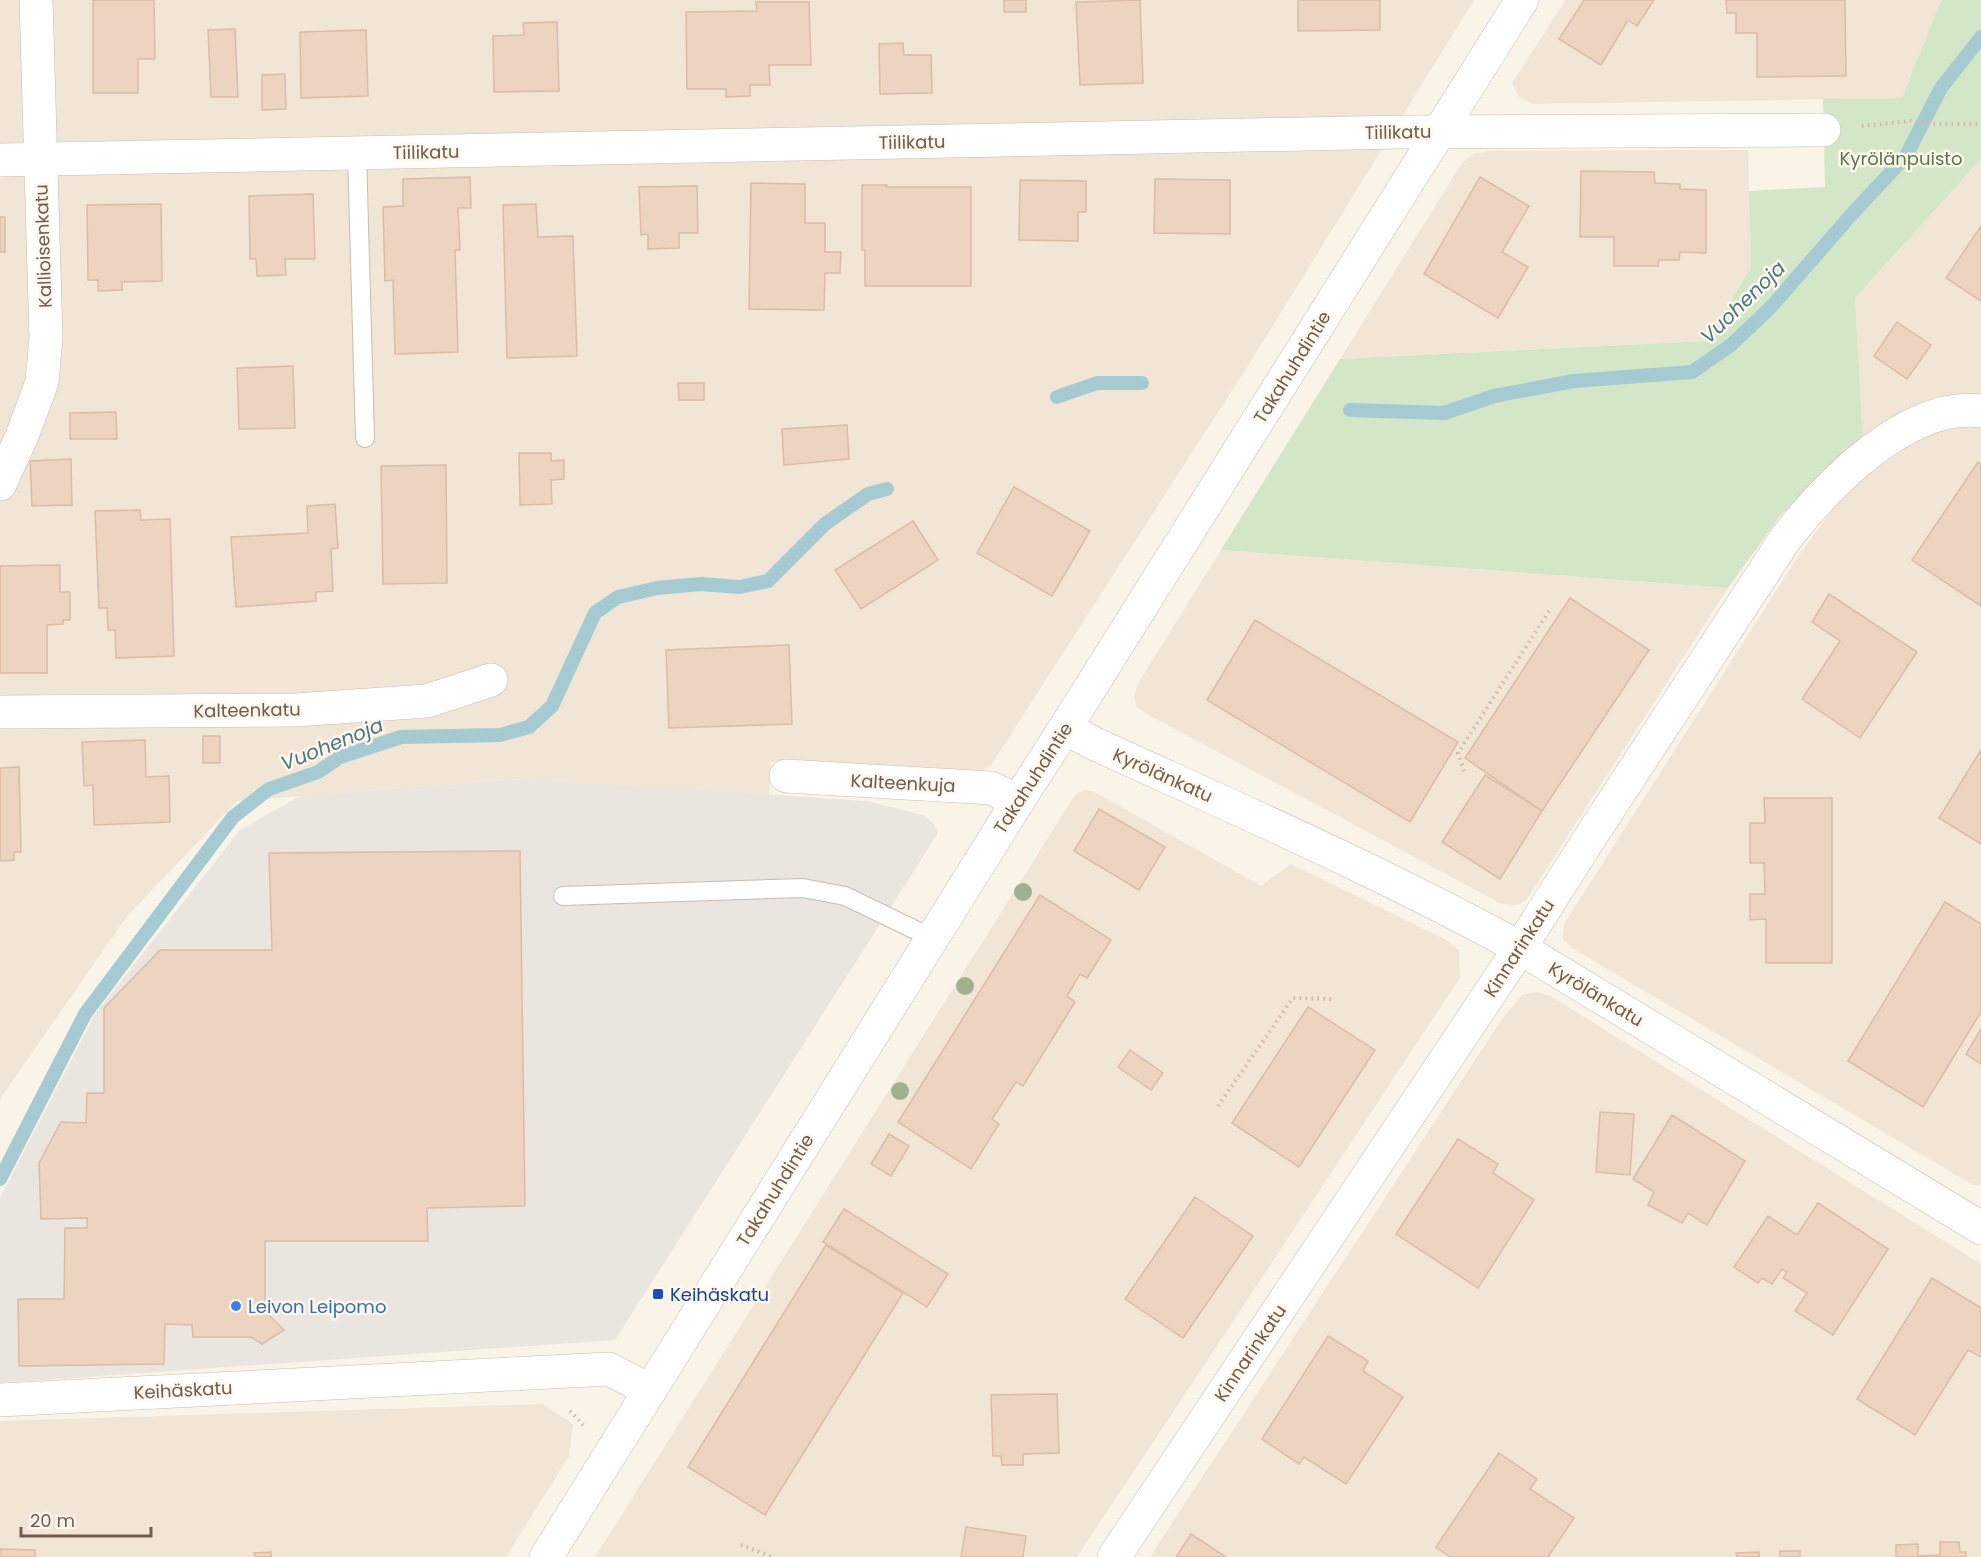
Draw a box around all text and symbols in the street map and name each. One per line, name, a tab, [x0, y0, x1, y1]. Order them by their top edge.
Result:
street label: Tiilikatu	[1364, 119, 1432, 145]
street label: Tiilikatu	[878, 129, 946, 155]
street label: Tiilikatu	[392, 139, 460, 165]
park label: Kyrölänpuisto	[1840, 146, 1962, 171]
street label: Kallioisenkatu	[28, 184, 58, 308]
water label: Vuohenoja	[1694, 254, 1792, 350]
street label: Takahuhdintie	[1247, 306, 1337, 428]
street label: Kalteenkatu	[193, 697, 301, 723]
water label: Vuohenoja	[276, 711, 388, 777]
street label: Takahuhdintie	[988, 717, 1078, 839]
street label: Kyrölänkatu	[1109, 742, 1217, 808]
street label: Kalteenkuja	[850, 768, 956, 798]
street label: Kinnarinkatu	[1478, 894, 1560, 1002]
street label: Kyrölänkatu	[1544, 956, 1648, 1032]
street label: Takahuhdintie	[730, 1129, 820, 1251]
place label: Keihäskatu	[670, 1282, 769, 1307]
marker: Keihäskatu	[651, 1287, 665, 1301]
place label: Leivon Leipomo	[248, 1294, 386, 1319]
marker: Leivon Leipomo	[229, 1299, 243, 1313]
street label: Kinnarinkatu	[1208, 1299, 1292, 1407]
street label: Keihäskatu	[133, 1375, 233, 1405]
scale bar	[21, 1500, 152, 1538]
text: 20 m	[30, 1508, 75, 1533]

